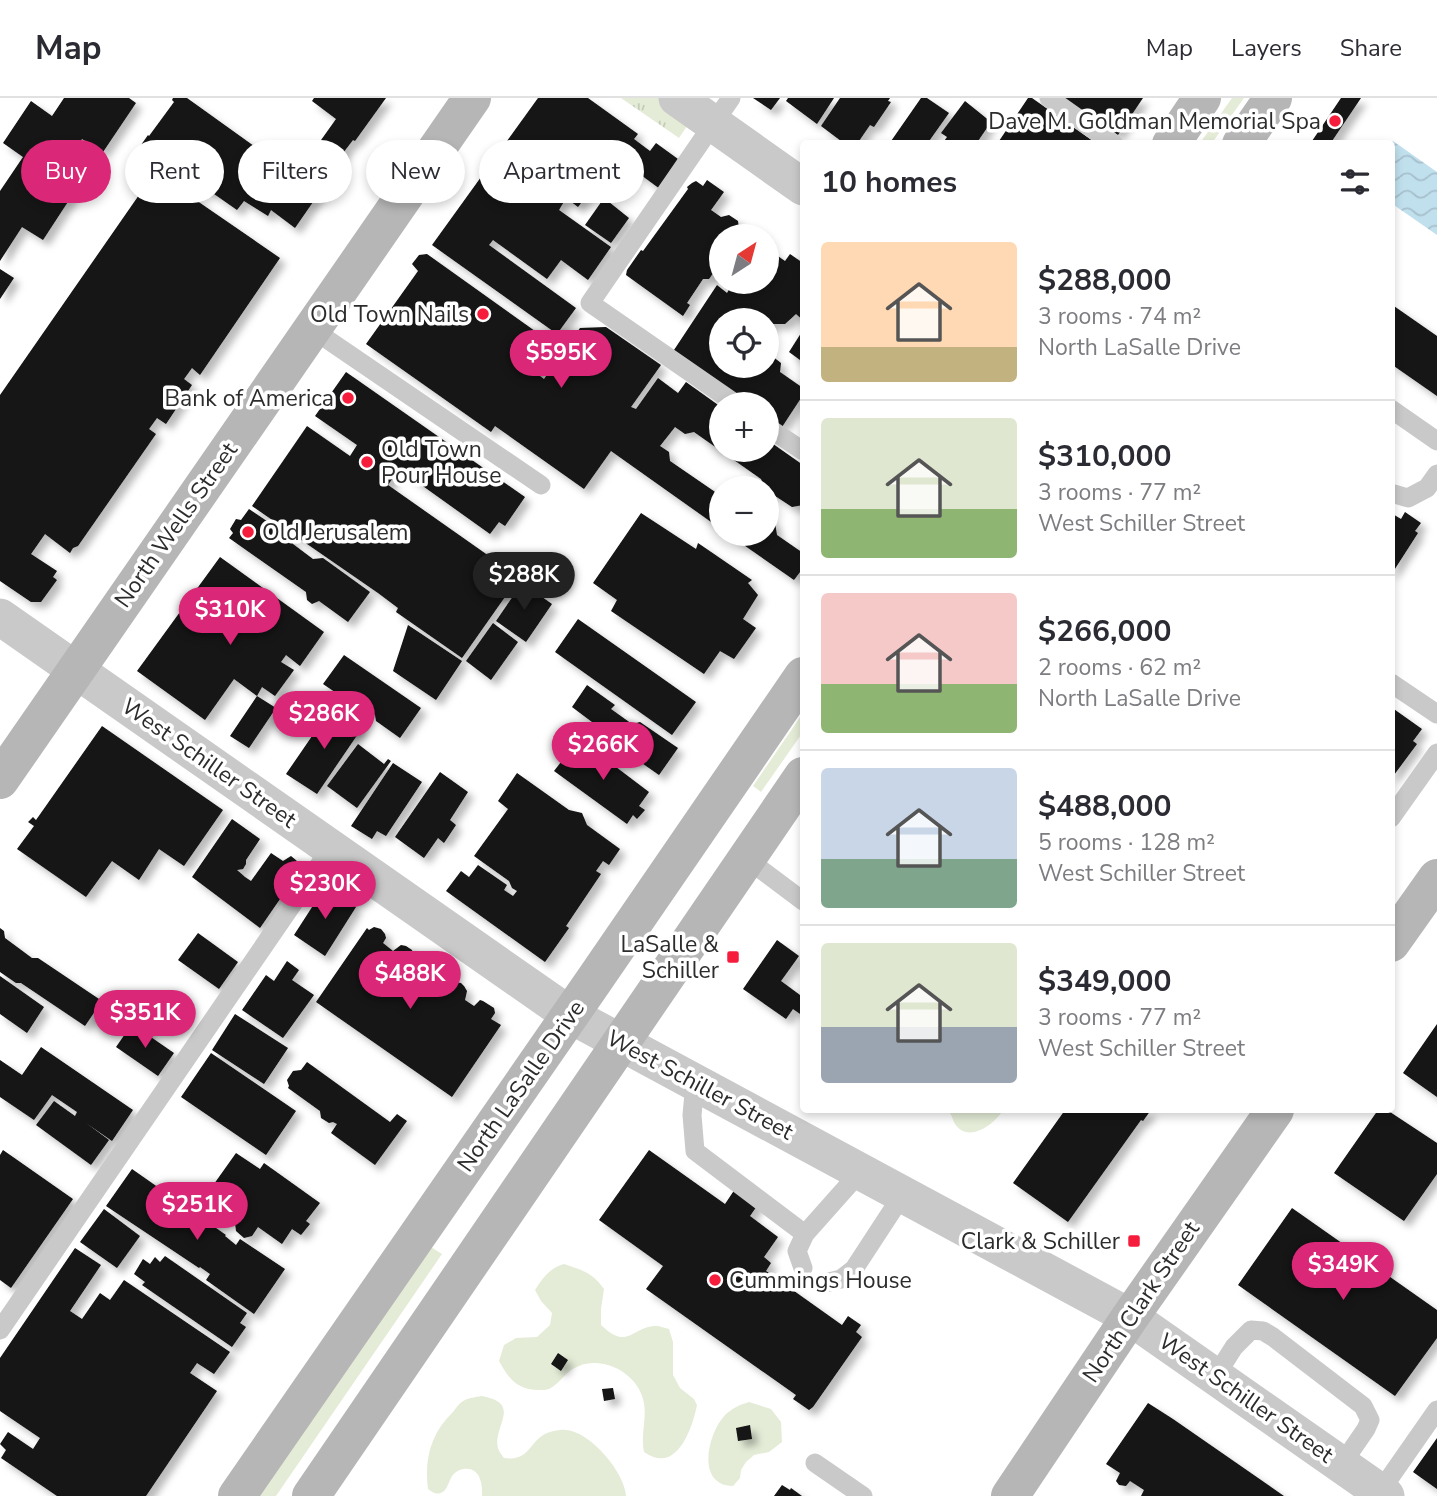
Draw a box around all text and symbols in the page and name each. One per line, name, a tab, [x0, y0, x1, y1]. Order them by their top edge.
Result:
text: Map	[35, 26, 102, 71]
text: Map	[1146, 32, 1193, 64]
text: Layers	[1231, 32, 1302, 64]
text: Share	[1340, 32, 1402, 64]
place label: Dave M. Goldman Memorial Spa	[988, 106, 1321, 137]
marker: Dave M. Goldman Memorial Spa	[1327, 113, 1343, 129]
chip: Buy	[21, 140, 111, 203]
chip: Rent	[125, 140, 224, 203]
chip: Filters	[238, 140, 352, 203]
chip: New	[366, 140, 465, 203]
chip: Apartment	[479, 140, 644, 203]
text: 10 homes	[821, 162, 957, 203]
icon: filters	[1336, 163, 1374, 201]
north arrow	[709, 224, 779, 294]
map controls	[709, 224, 779, 546]
text: $288,000	[1038, 260, 1171, 301]
icon: home	[877, 270, 961, 354]
place label: Old Town Nails	[310, 299, 469, 330]
text: 3 rooms · 74 m²	[1038, 301, 1201, 332]
marker: Old Town Nails	[475, 306, 491, 322]
button: locate	[709, 308, 779, 378]
pin: $595K	[512, 330, 610, 390]
text: North LaSalle Drive	[1038, 332, 1241, 363]
text: $595K	[526, 337, 596, 368]
place label: Bank of America	[165, 383, 334, 414]
marker: Bank of America	[340, 390, 356, 406]
button: +	[709, 392, 779, 462]
place label: Old Town Pour House	[381, 434, 501, 491]
street label: North Wells Street	[107, 435, 245, 614]
text: $310,000	[1038, 436, 1171, 477]
icon: home	[877, 446, 961, 530]
marker: Old Town Pour House	[359, 454, 375, 470]
button: −	[709, 476, 779, 546]
text: 3 rooms · 77 m²	[1038, 477, 1201, 508]
text: West Schiller Street	[1038, 508, 1245, 539]
place label: Old Jerusalem	[262, 517, 408, 548]
marker: Old Jerusalem	[240, 524, 256, 540]
pin: $288K	[475, 552, 573, 612]
text: $288K	[489, 559, 559, 590]
pin: $310K	[181, 588, 279, 647]
text: $310K	[195, 594, 265, 625]
text: $266,000	[1038, 611, 1171, 652]
icon: home	[877, 621, 961, 705]
text: 2 rooms · 62 m²	[1038, 652, 1201, 683]
text: North LaSalle Drive	[1038, 683, 1241, 714]
street label: West Schiller Street	[115, 691, 303, 836]
pin: $286K	[275, 692, 373, 751]
text: $286K	[289, 698, 359, 729]
pin: $266K	[554, 722, 652, 782]
text: $266K	[568, 729, 638, 760]
text: $488,000	[1038, 786, 1171, 827]
icon: home	[877, 796, 961, 880]
text: 5 rooms · 128 m²	[1038, 827, 1215, 858]
text: West Schiller Street	[1038, 858, 1245, 889]
pin: $230K	[276, 862, 374, 921]
text: $230K	[290, 868, 360, 899]
place label: LaSalle & Schiller	[620, 929, 720, 986]
marker: LaSalle & Schiller	[725, 949, 741, 965]
pin: $488K	[361, 951, 459, 1011]
text: $488K	[375, 958, 445, 989]
text: $349,000	[1038, 961, 1171, 1002]
icon: home	[877, 971, 961, 1055]
pin: $351K	[96, 990, 194, 1050]
street label: North LaSalle Drive	[450, 994, 592, 1178]
text: $351K	[110, 997, 180, 1028]
text: 3 rooms · 77 m²	[1038, 1002, 1201, 1033]
street label: West Schiller Street	[601, 1023, 799, 1148]
text: West Schiller Street	[1038, 1033, 1245, 1064]
pin: $251K	[148, 1182, 246, 1242]
text: $251K	[162, 1189, 232, 1220]
street label: North Clark Street	[1075, 1214, 1207, 1389]
place label: Clark & Schiller	[961, 1226, 1121, 1257]
marker: Clark & Schiller	[1126, 1233, 1142, 1249]
pin: $349K	[1294, 1242, 1392, 1302]
text: $349K	[1308, 1249, 1378, 1280]
place label: Cummings House	[729, 1265, 912, 1296]
marker: Cummings House	[707, 1272, 723, 1288]
street label: West Schiller Street	[1152, 1326, 1340, 1471]

